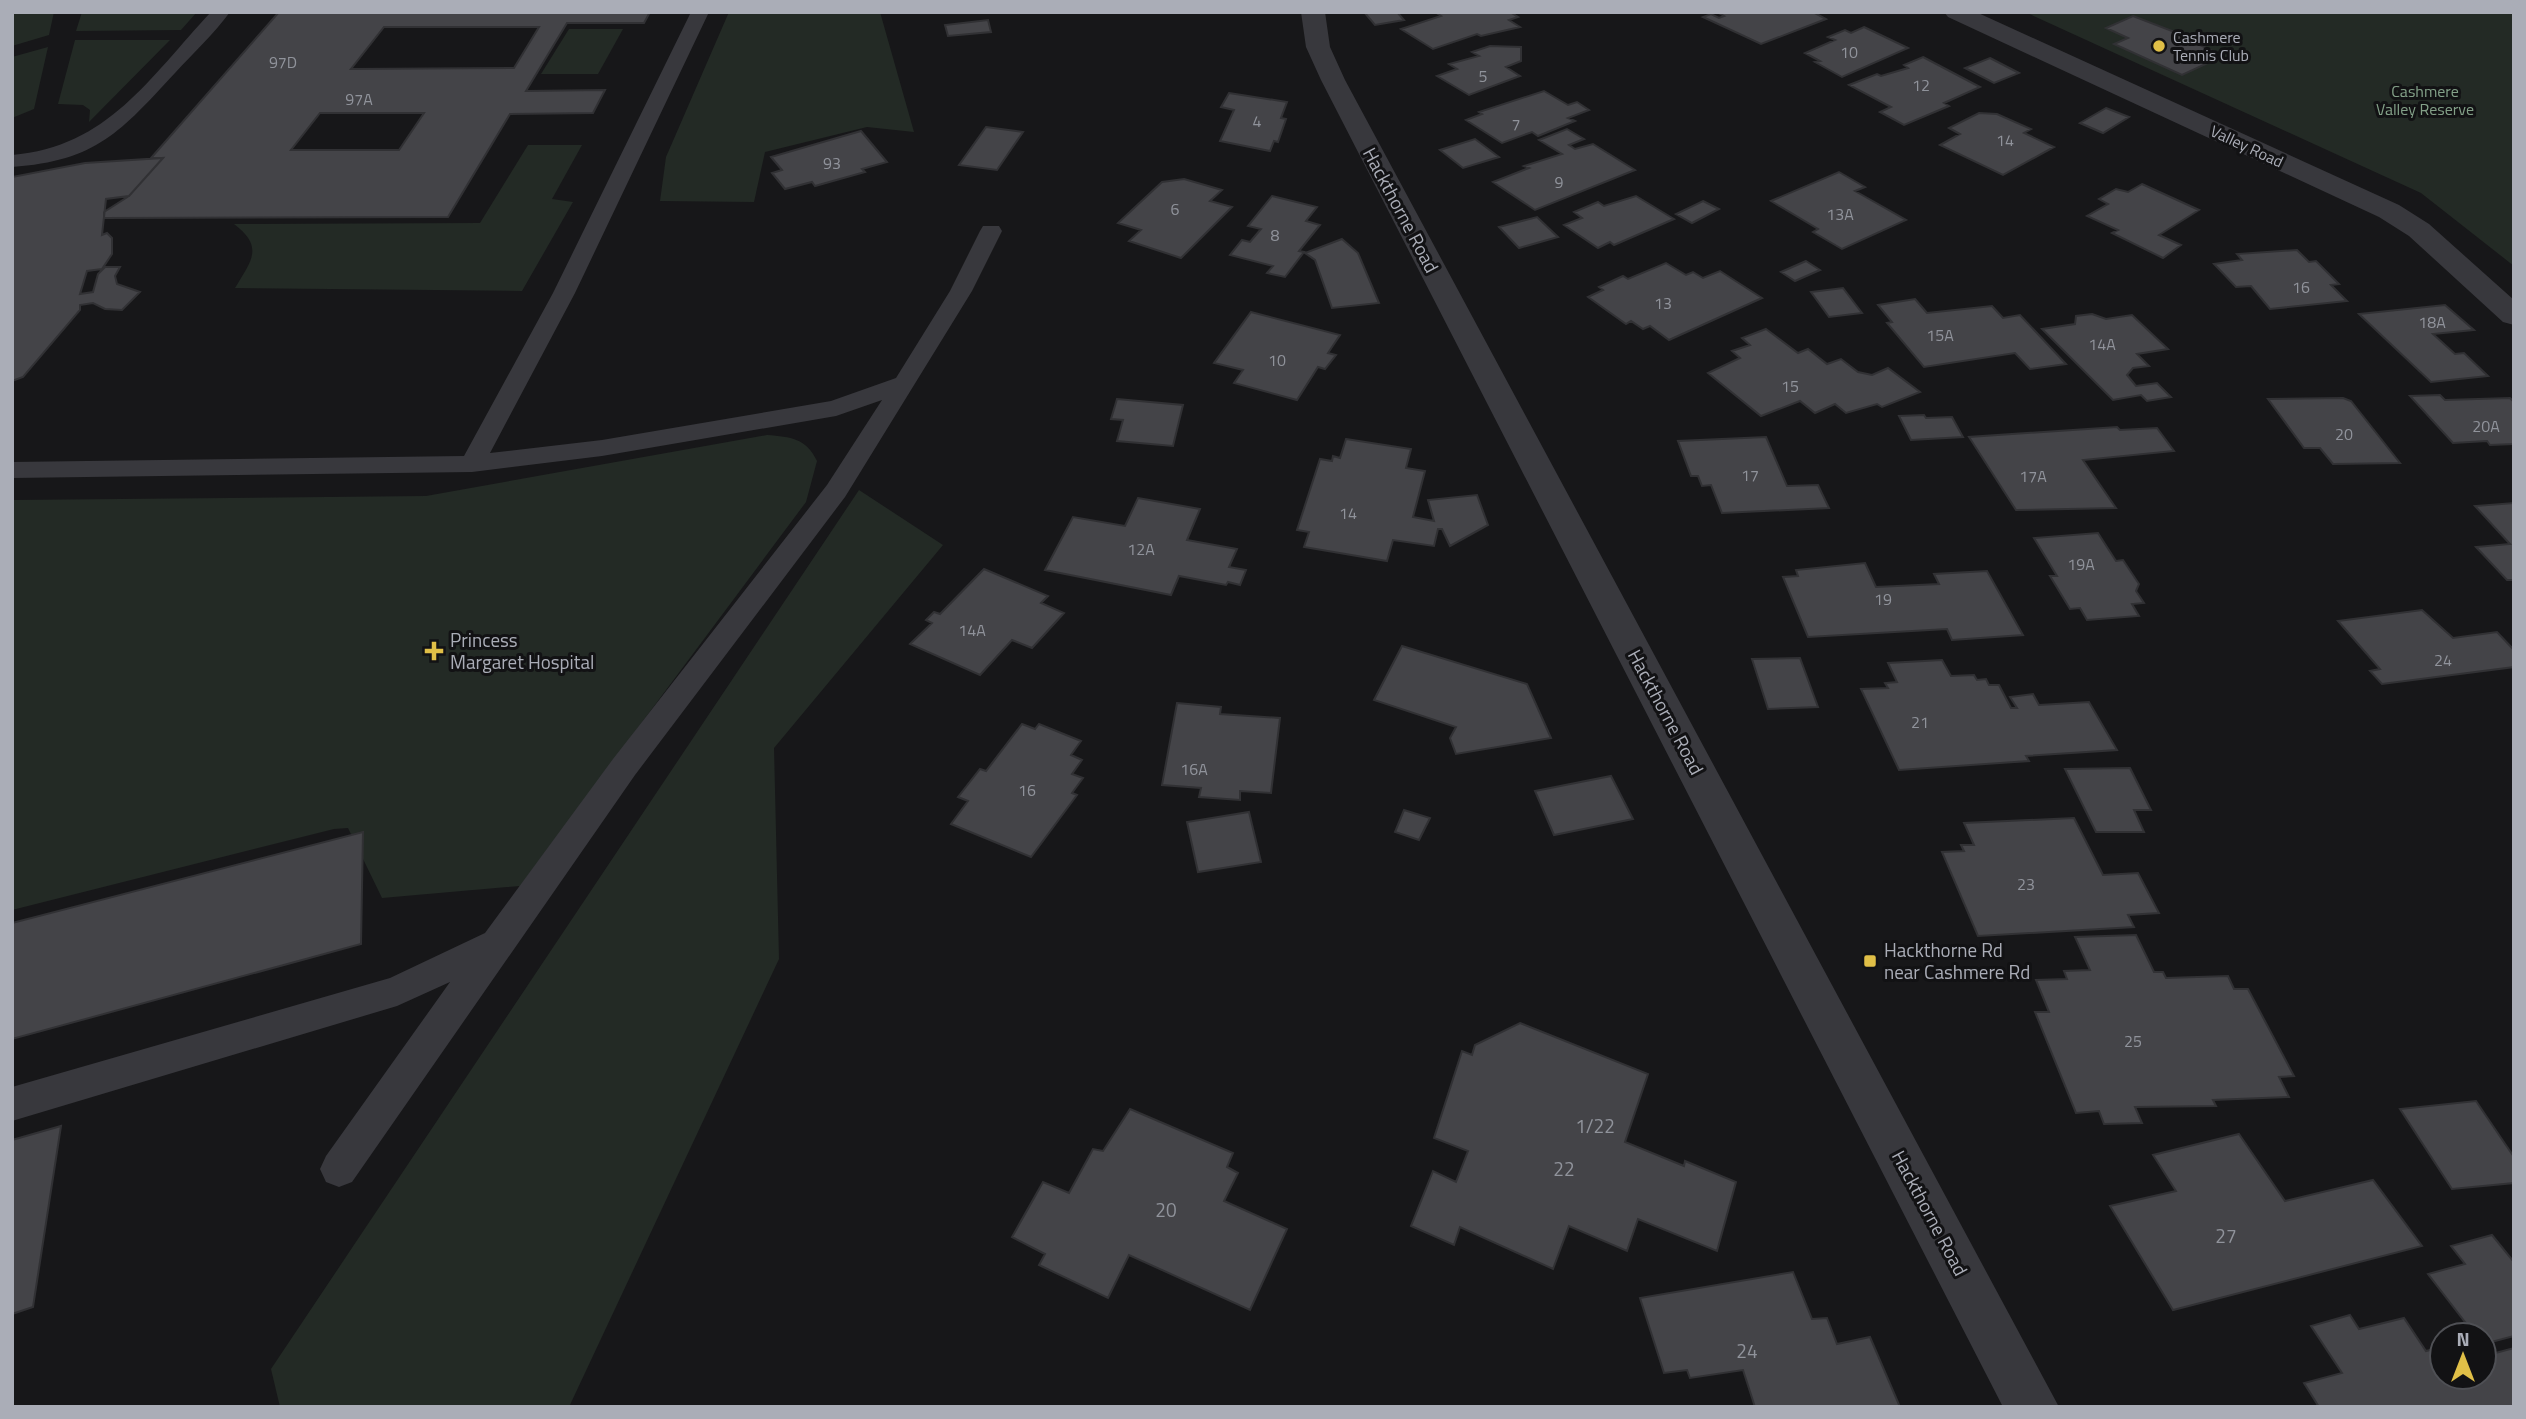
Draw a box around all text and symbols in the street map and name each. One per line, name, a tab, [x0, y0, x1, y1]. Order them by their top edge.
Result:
place label: Cashmere Tennis Club	[2173, 25, 2249, 67]
marker: Cashmere Tennis Club	[2151, 38, 2167, 54]
house number: 10	[1840, 40, 1858, 64]
house number: 97D	[269, 50, 297, 74]
house number: 5	[1479, 64, 1488, 88]
house number: 12	[1912, 73, 1930, 97]
park label: Cashmere Valley Reserve	[2376, 79, 2474, 121]
house number: 97A	[345, 87, 373, 111]
house number: 4	[1253, 109, 1262, 133]
house number: 7	[1512, 112, 1520, 136]
street label: Valley Road	[2207, 119, 2287, 173]
house number: 14	[1996, 128, 2014, 152]
street label: Hackthorne Road	[1356, 142, 1447, 278]
house number: 93	[823, 151, 841, 175]
house number: 9	[1555, 170, 1564, 194]
house number: 6	[1171, 197, 1180, 221]
house number: 13A	[1826, 202, 1854, 226]
house number: 8	[1271, 223, 1280, 247]
house number: 16	[2292, 275, 2310, 299]
house number: 13	[1654, 291, 1672, 315]
house number: 18A	[2418, 310, 2446, 334]
house number: 15A	[1926, 323, 1954, 347]
house number: 14A	[2088, 332, 2116, 356]
house number: 10	[1268, 348, 1286, 372]
house number: 15	[1781, 374, 1799, 398]
house number: 20A	[2472, 414, 2500, 438]
house number: 20	[2335, 422, 2353, 446]
house number: 17	[1741, 463, 1759, 487]
house number: 17A	[2019, 464, 2047, 488]
house number: 14	[1339, 501, 1357, 525]
house number: 12A	[1127, 537, 1155, 561]
house number: 19A	[2067, 552, 2095, 576]
house number: 19	[1874, 587, 1892, 611]
house number: 14A	[958, 618, 986, 642]
place label: Princess Margaret Hospital	[450, 625, 594, 676]
marker: Princess Margaret Hospital	[424, 641, 444, 661]
street label: Hackthorne Road	[1621, 644, 1712, 780]
house number: 24	[2434, 648, 2452, 672]
house number: 21	[1911, 710, 1929, 734]
house number: 16A	[1180, 757, 1208, 781]
house number: 16	[1018, 778, 1036, 802]
house number: 23	[2017, 872, 2035, 896]
place label: Hackthorne Rd near Cashmere Rd	[1884, 935, 2030, 986]
marker: Hackthorne Rd near Cashmere Rd	[1862, 953, 1878, 969]
house number: 25	[2124, 1029, 2142, 1053]
house number: 1/22	[1575, 1111, 1615, 1140]
street label: Hackthorne Road	[1885, 1145, 1976, 1281]
house number: 22	[1553, 1154, 1575, 1183]
house number: 20	[1155, 1195, 1177, 1224]
house number: 27	[2215, 1221, 2237, 1250]
north arrow	[2428, 1321, 2498, 1391]
text: N	[2456, 1324, 2470, 1353]
house number: 24	[1736, 1336, 1758, 1365]

